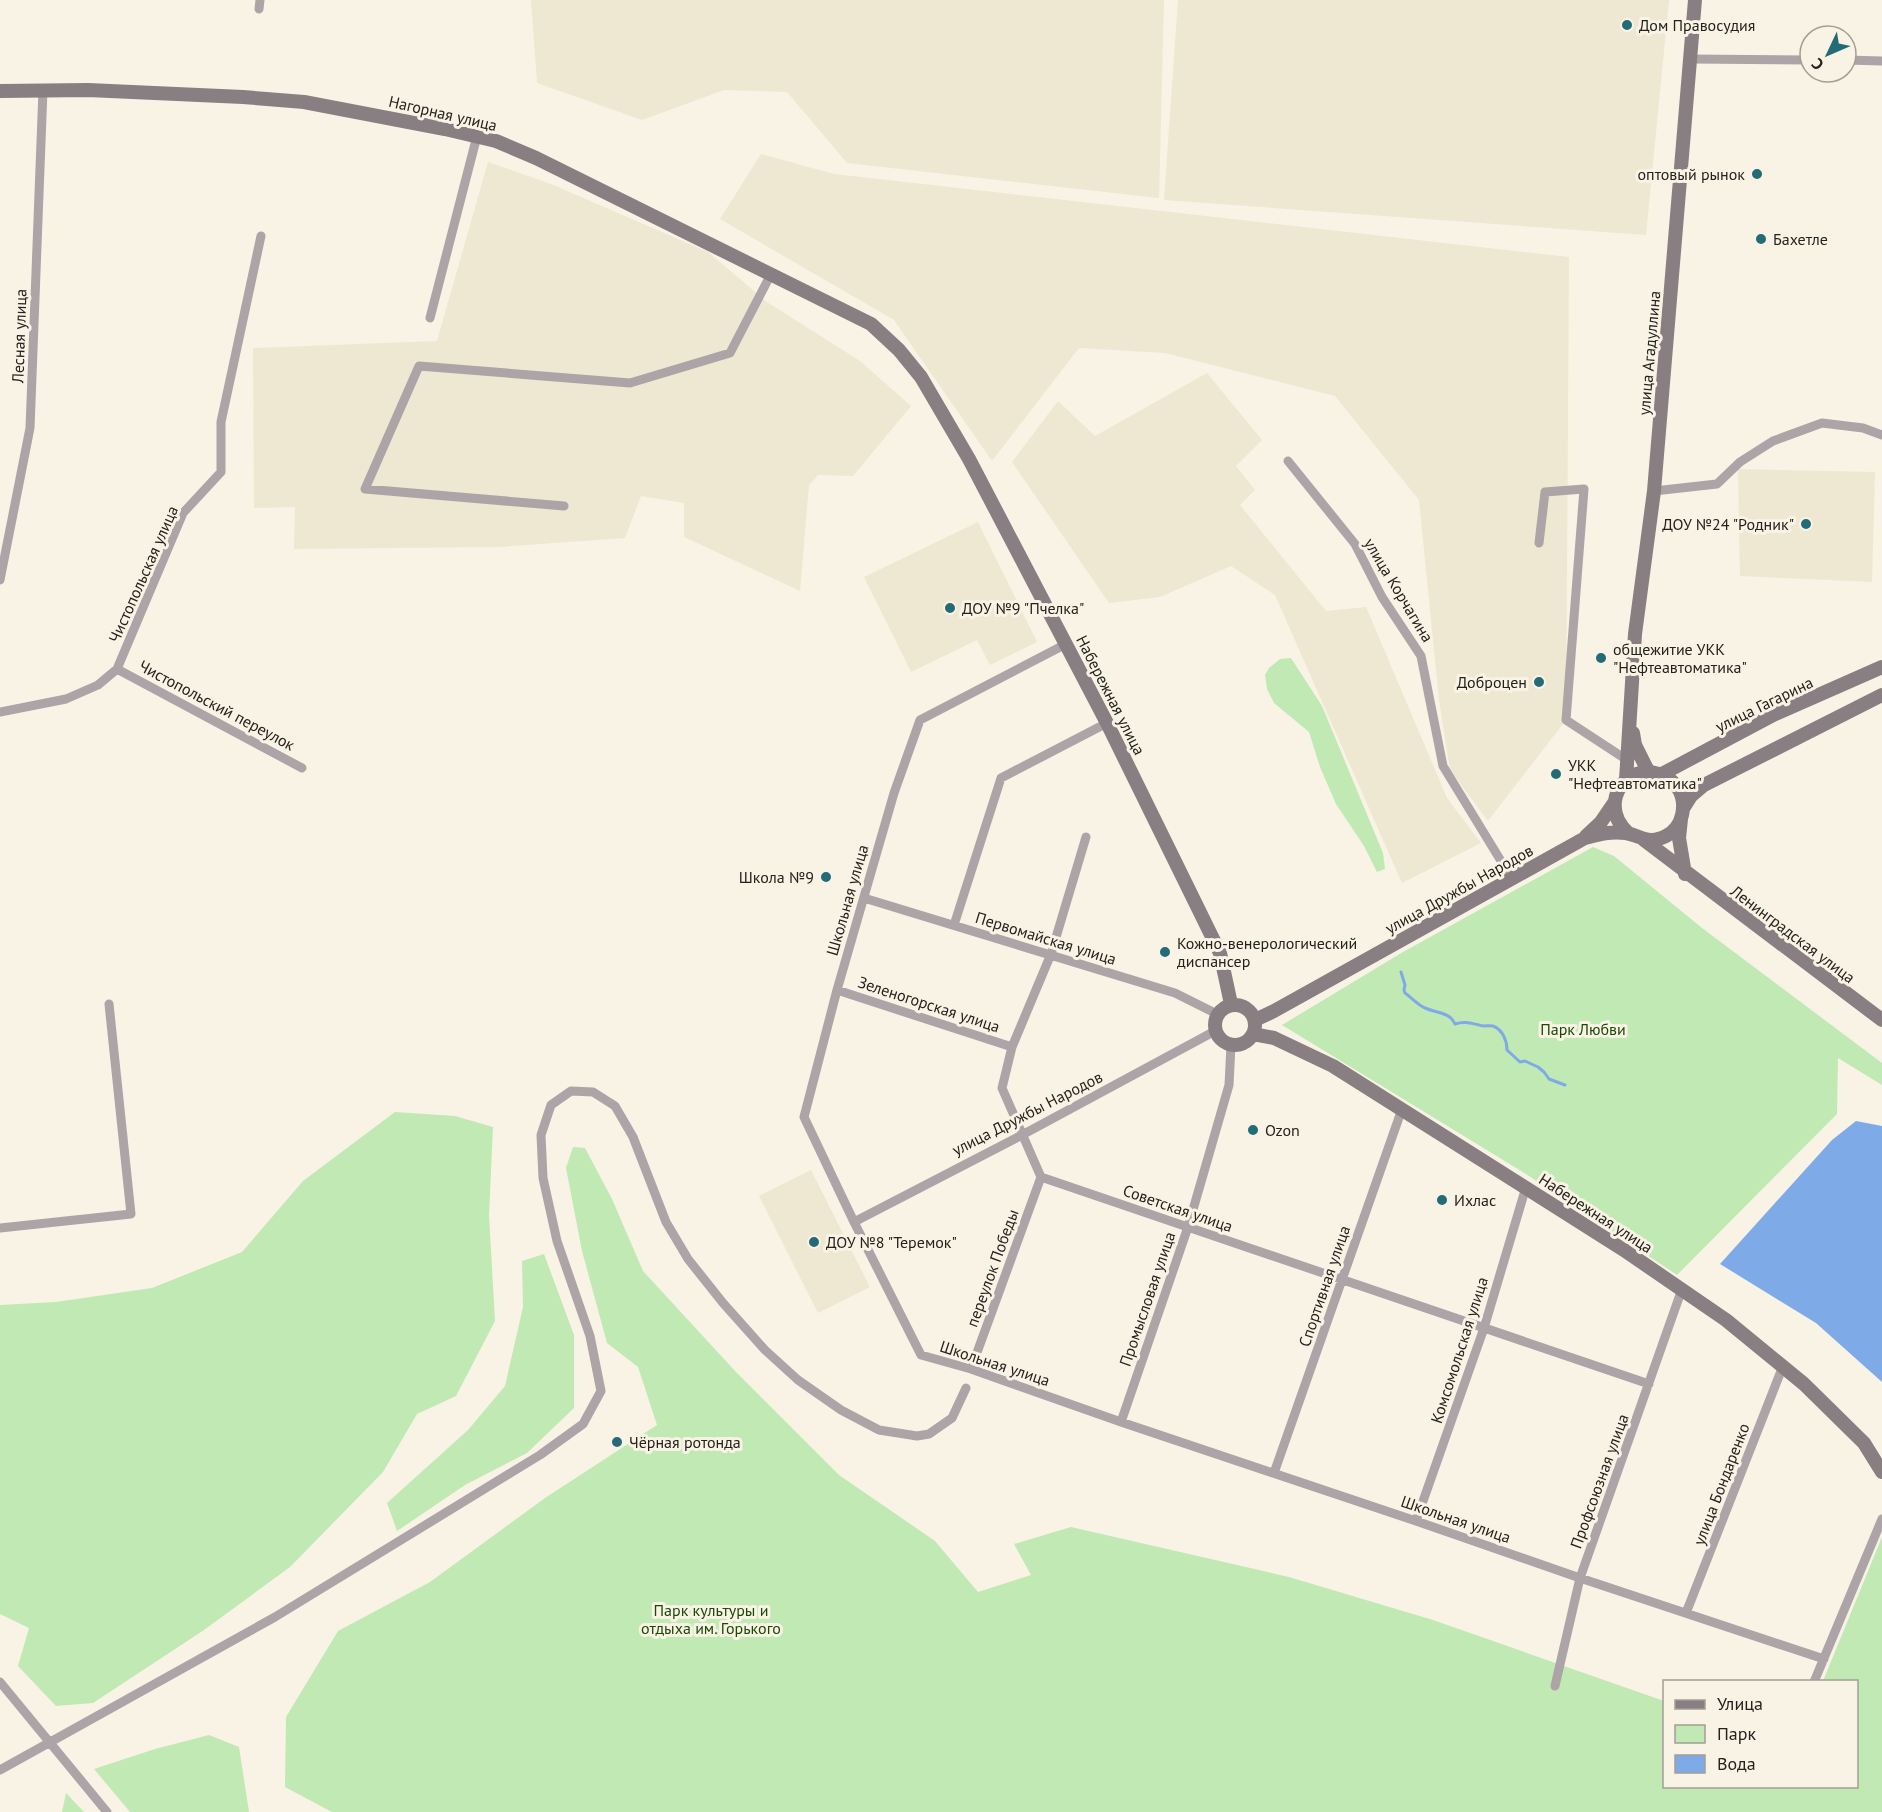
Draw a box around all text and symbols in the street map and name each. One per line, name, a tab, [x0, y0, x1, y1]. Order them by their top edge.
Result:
place label: Дом Правосудия	[1639, 15, 1755, 35]
marker: Дом Правосудия	[1620, 18, 1634, 32]
north arrow	[1798, 24, 1858, 84]
text: С	[1807, 54, 1828, 75]
street label: Нагорная улица	[387, 91, 499, 135]
place label: оптовый рынок	[1638, 164, 1745, 184]
marker: оптовый рынок	[1750, 167, 1764, 181]
place label: Бахетле	[1773, 229, 1828, 249]
marker: Бахетле	[1754, 232, 1768, 246]
street label: Лесная улица	[7, 289, 31, 384]
street label: улица Агадуллина	[1634, 290, 1664, 416]
street label: Чистопольская улица	[104, 502, 182, 646]
place label: ДОУ №24 "Родник"	[1662, 514, 1794, 534]
marker: ДОУ №24 "Родник"	[1799, 517, 1813, 531]
street label: улица Корчагина	[1360, 534, 1438, 646]
place label: ДОУ №9 "Пчелка"	[962, 598, 1084, 618]
marker: ДОУ №9 "Пчелка"	[943, 601, 957, 615]
street label: Набережная улица	[1072, 632, 1150, 758]
place label: общежитие УКК "Нефтеавтоматика"	[1613, 639, 1747, 677]
marker: общежитие УКК "Нефтеавтоматика"	[1594, 651, 1608, 665]
street label: Чистопольский переулок	[136, 655, 299, 755]
place label: Доброцен	[1457, 672, 1527, 692]
street label: улица Гагарина	[1712, 672, 1816, 736]
marker: Доброцен	[1532, 675, 1546, 689]
place label: УКК "Нефтеавтоматика"	[1568, 755, 1702, 793]
marker: УКК "Нефтеавтоматика"	[1549, 767, 1563, 781]
street label: улица Дружбы Народов	[1381, 840, 1537, 938]
street label: Школьная улица	[822, 842, 872, 958]
place label: Школа №9	[739, 867, 814, 887]
marker: Школа №9	[819, 870, 833, 884]
street label: Ленинградская улица	[1726, 880, 1859, 987]
street label: Первомайская улица	[973, 907, 1119, 969]
place label: Кожно-венерологический диспансер	[1177, 933, 1357, 971]
marker: Кожно-венерологический диспансер	[1158, 945, 1172, 959]
street label: Зеленогорская улица	[855, 972, 1003, 1036]
park label: Парк Любви	[1540, 1019, 1626, 1039]
street label: улица Дружбы Народов	[948, 1066, 1106, 1160]
place label: Ozon	[1265, 1120, 1300, 1140]
marker: Ozon	[1246, 1123, 1260, 1137]
street label: Набережная улица	[1535, 1169, 1657, 1257]
street label: Советская улица	[1120, 1180, 1236, 1236]
place label: Ихлас	[1454, 1190, 1496, 1210]
marker: Ихлас	[1435, 1193, 1449, 1207]
street label: переулок Победы	[961, 1206, 1023, 1330]
street label: Спортивная улица	[1294, 1223, 1354, 1349]
street label: Промысловая улица	[1115, 1229, 1179, 1369]
place label: ДОУ №8 "Теремок"	[826, 1232, 957, 1252]
marker: ДОУ №8 "Теремок"	[807, 1235, 821, 1249]
street label: Комсомольская улица	[1426, 1274, 1492, 1426]
street label: Школьная улица	[937, 1336, 1053, 1390]
street label: Профсоюзная улица	[1565, 1411, 1633, 1551]
street label: улица Бондаренко	[1689, 1420, 1753, 1548]
place label: Чёрная ротонда	[629, 1432, 741, 1452]
marker: Чёрная ротонда	[610, 1435, 624, 1449]
street label: Школьная улица	[1399, 1491, 1513, 1547]
park label: Парк культуры и отдыха им. Горького	[641, 1600, 781, 1638]
legend	[1663, 1680, 1858, 1788]
text: Улица	[1717, 1692, 1763, 1715]
text: Парк	[1717, 1722, 1757, 1745]
text: Вода	[1717, 1752, 1756, 1775]

